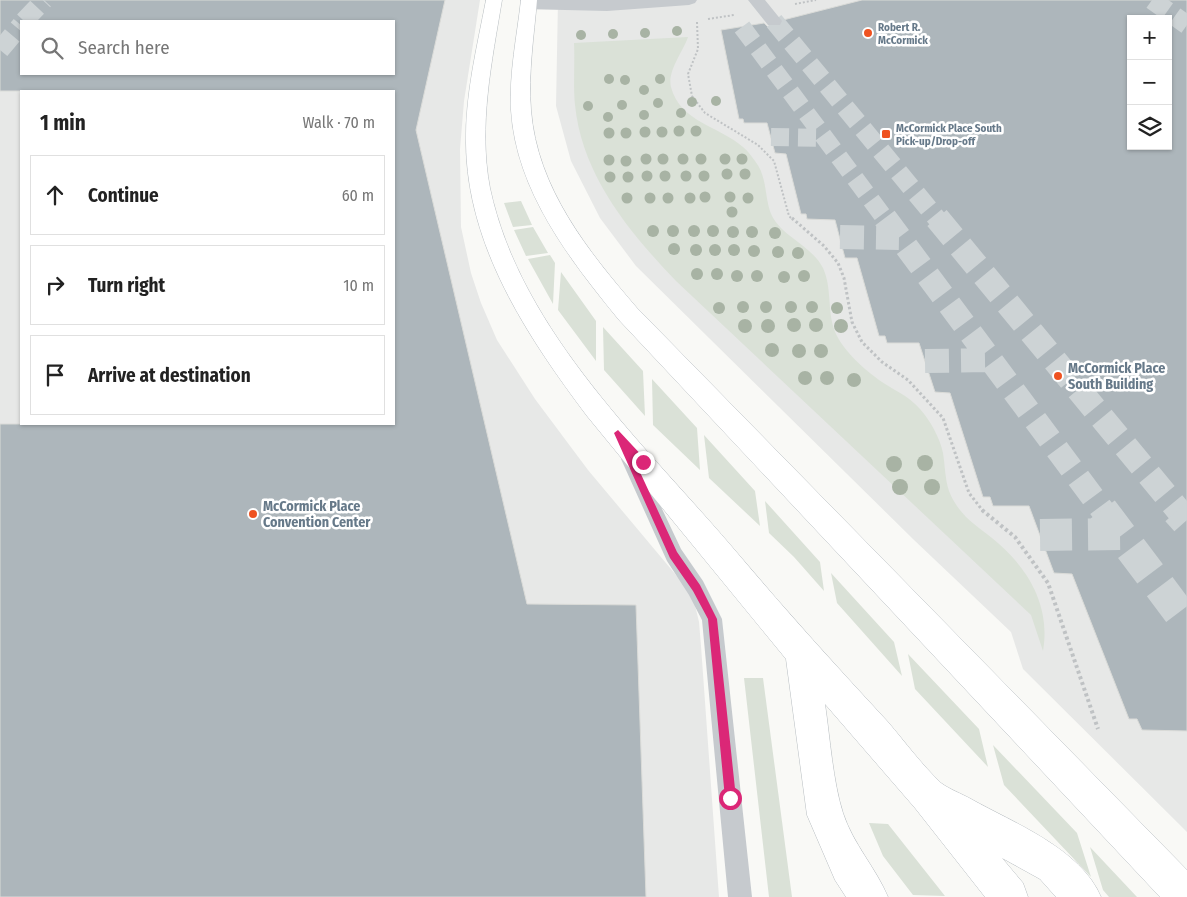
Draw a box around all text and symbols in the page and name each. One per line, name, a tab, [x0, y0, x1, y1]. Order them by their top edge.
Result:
map controls	[1127, 15, 1172, 150]
button: +	[1127, 15, 1172, 60]
search box	[20, 20, 395, 75]
place label: Robert R. McCormick	[878, 21, 928, 47]
marker: Robert R. McCormick	[862, 27, 874, 39]
icon: search	[38, 34, 66, 62]
text: Search here	[78, 36, 170, 59]
button: −	[1127, 60, 1172, 105]
button: layers	[1127, 105, 1172, 150]
text: 1 min	[40, 110, 86, 136]
text: Walk · 70 m	[303, 113, 375, 132]
place label: McCormick Place South Pick-up/Drop-off	[896, 122, 1002, 148]
marker: McCormick Place South Pick-up/Drop-off	[880, 128, 892, 140]
icon: ahead	[41, 181, 69, 209]
text: Continue	[88, 184, 159, 207]
text: 60 m	[342, 186, 374, 205]
icon: right	[41, 271, 69, 299]
text: Turn right	[88, 274, 165, 297]
text: 10 m	[343, 276, 374, 295]
place label: McCormick Place South Building	[1068, 360, 1165, 393]
icon: arrive	[41, 361, 69, 389]
text: Arrive at destination	[88, 364, 251, 387]
marker: McCormick Place South Building	[1052, 370, 1064, 382]
route end	[632, 451, 655, 474]
place label: McCormick Place Convention Center	[263, 498, 371, 531]
marker: McCormick Place Convention Center	[247, 508, 259, 520]
route start	[719, 787, 742, 810]

